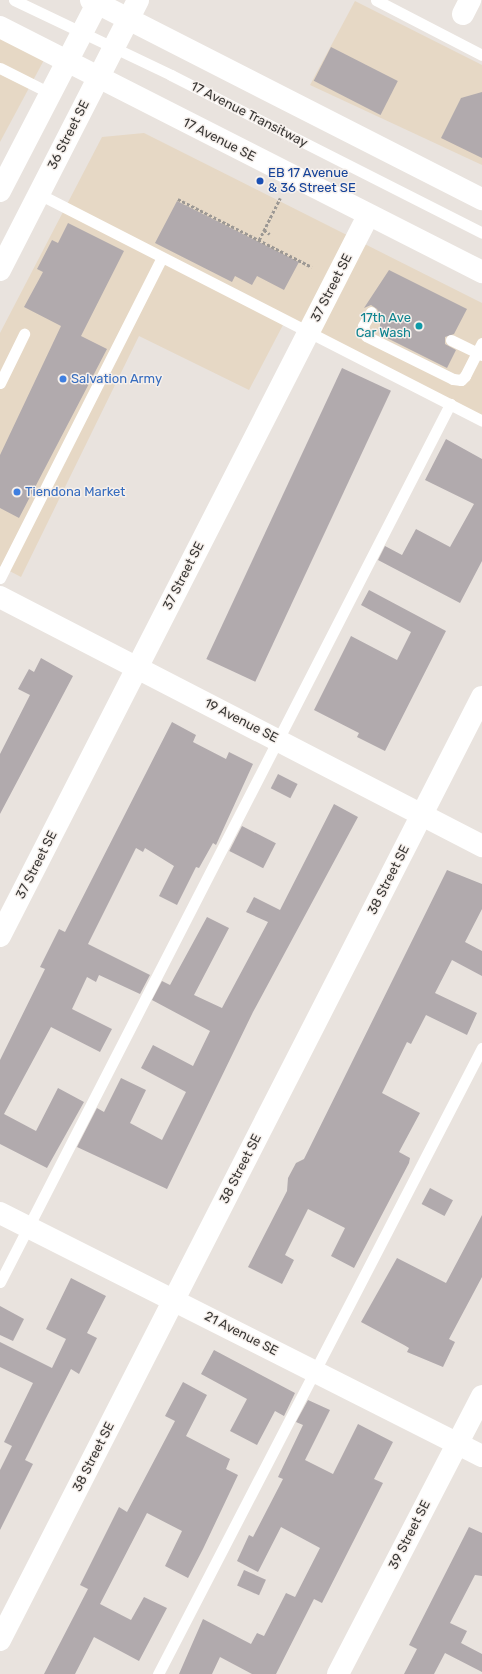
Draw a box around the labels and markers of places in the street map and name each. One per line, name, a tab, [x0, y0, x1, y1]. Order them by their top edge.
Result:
place label: EB 17 Avenue & 36 Street SE	[268, 166, 356, 197]
marker: EB 17 Avenue & 36 Street SE	[255, 176, 265, 186]
place label: 17th Ave Car Wash	[355, 311, 411, 342]
marker: 17th Ave Car Wash	[414, 321, 424, 331]
place label: Salvation Army	[71, 371, 162, 387]
marker: Salvation Army	[58, 374, 68, 384]
place label: Tiendona Market	[25, 484, 125, 500]
marker: Tiendona Market	[12, 487, 22, 497]

